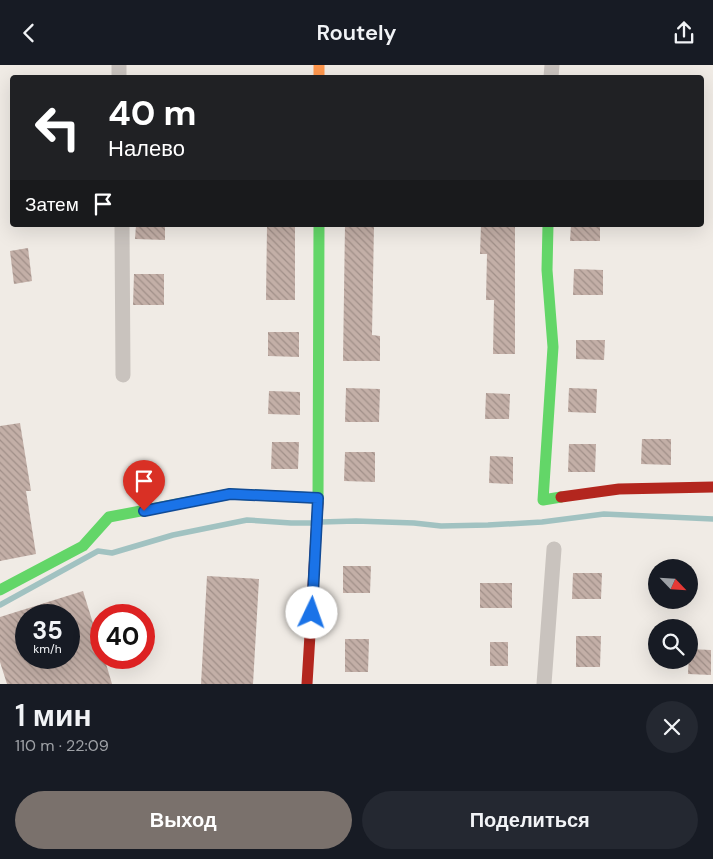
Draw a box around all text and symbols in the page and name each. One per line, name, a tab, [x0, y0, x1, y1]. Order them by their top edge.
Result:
text: Routely	[316, 18, 397, 47]
icon: back	[15, 19, 43, 47]
icon: share	[670, 19, 698, 47]
text: 40 m	[108, 90, 197, 136]
icon: left	[25, 95, 90, 160]
text: Налево	[108, 134, 185, 163]
icon: arrive	[89, 190, 117, 218]
text: Затем	[25, 192, 79, 217]
pin	[123, 460, 165, 511]
icon: arrive	[130, 467, 158, 495]
north arrow	[648, 559, 698, 609]
map controls	[648, 559, 698, 669]
position arrow	[285, 586, 337, 638]
speed limit sign: 40	[90, 604, 155, 669]
text: 35	[32, 614, 63, 647]
button: search	[648, 619, 698, 669]
text: km/h	[33, 641, 62, 657]
text: 1 мин	[15, 696, 92, 735]
button: close	[646, 701, 698, 753]
text: 110 m · 22:09	[15, 735, 109, 756]
button: Выход	[15, 791, 352, 849]
button: Поделиться	[362, 791, 698, 849]

